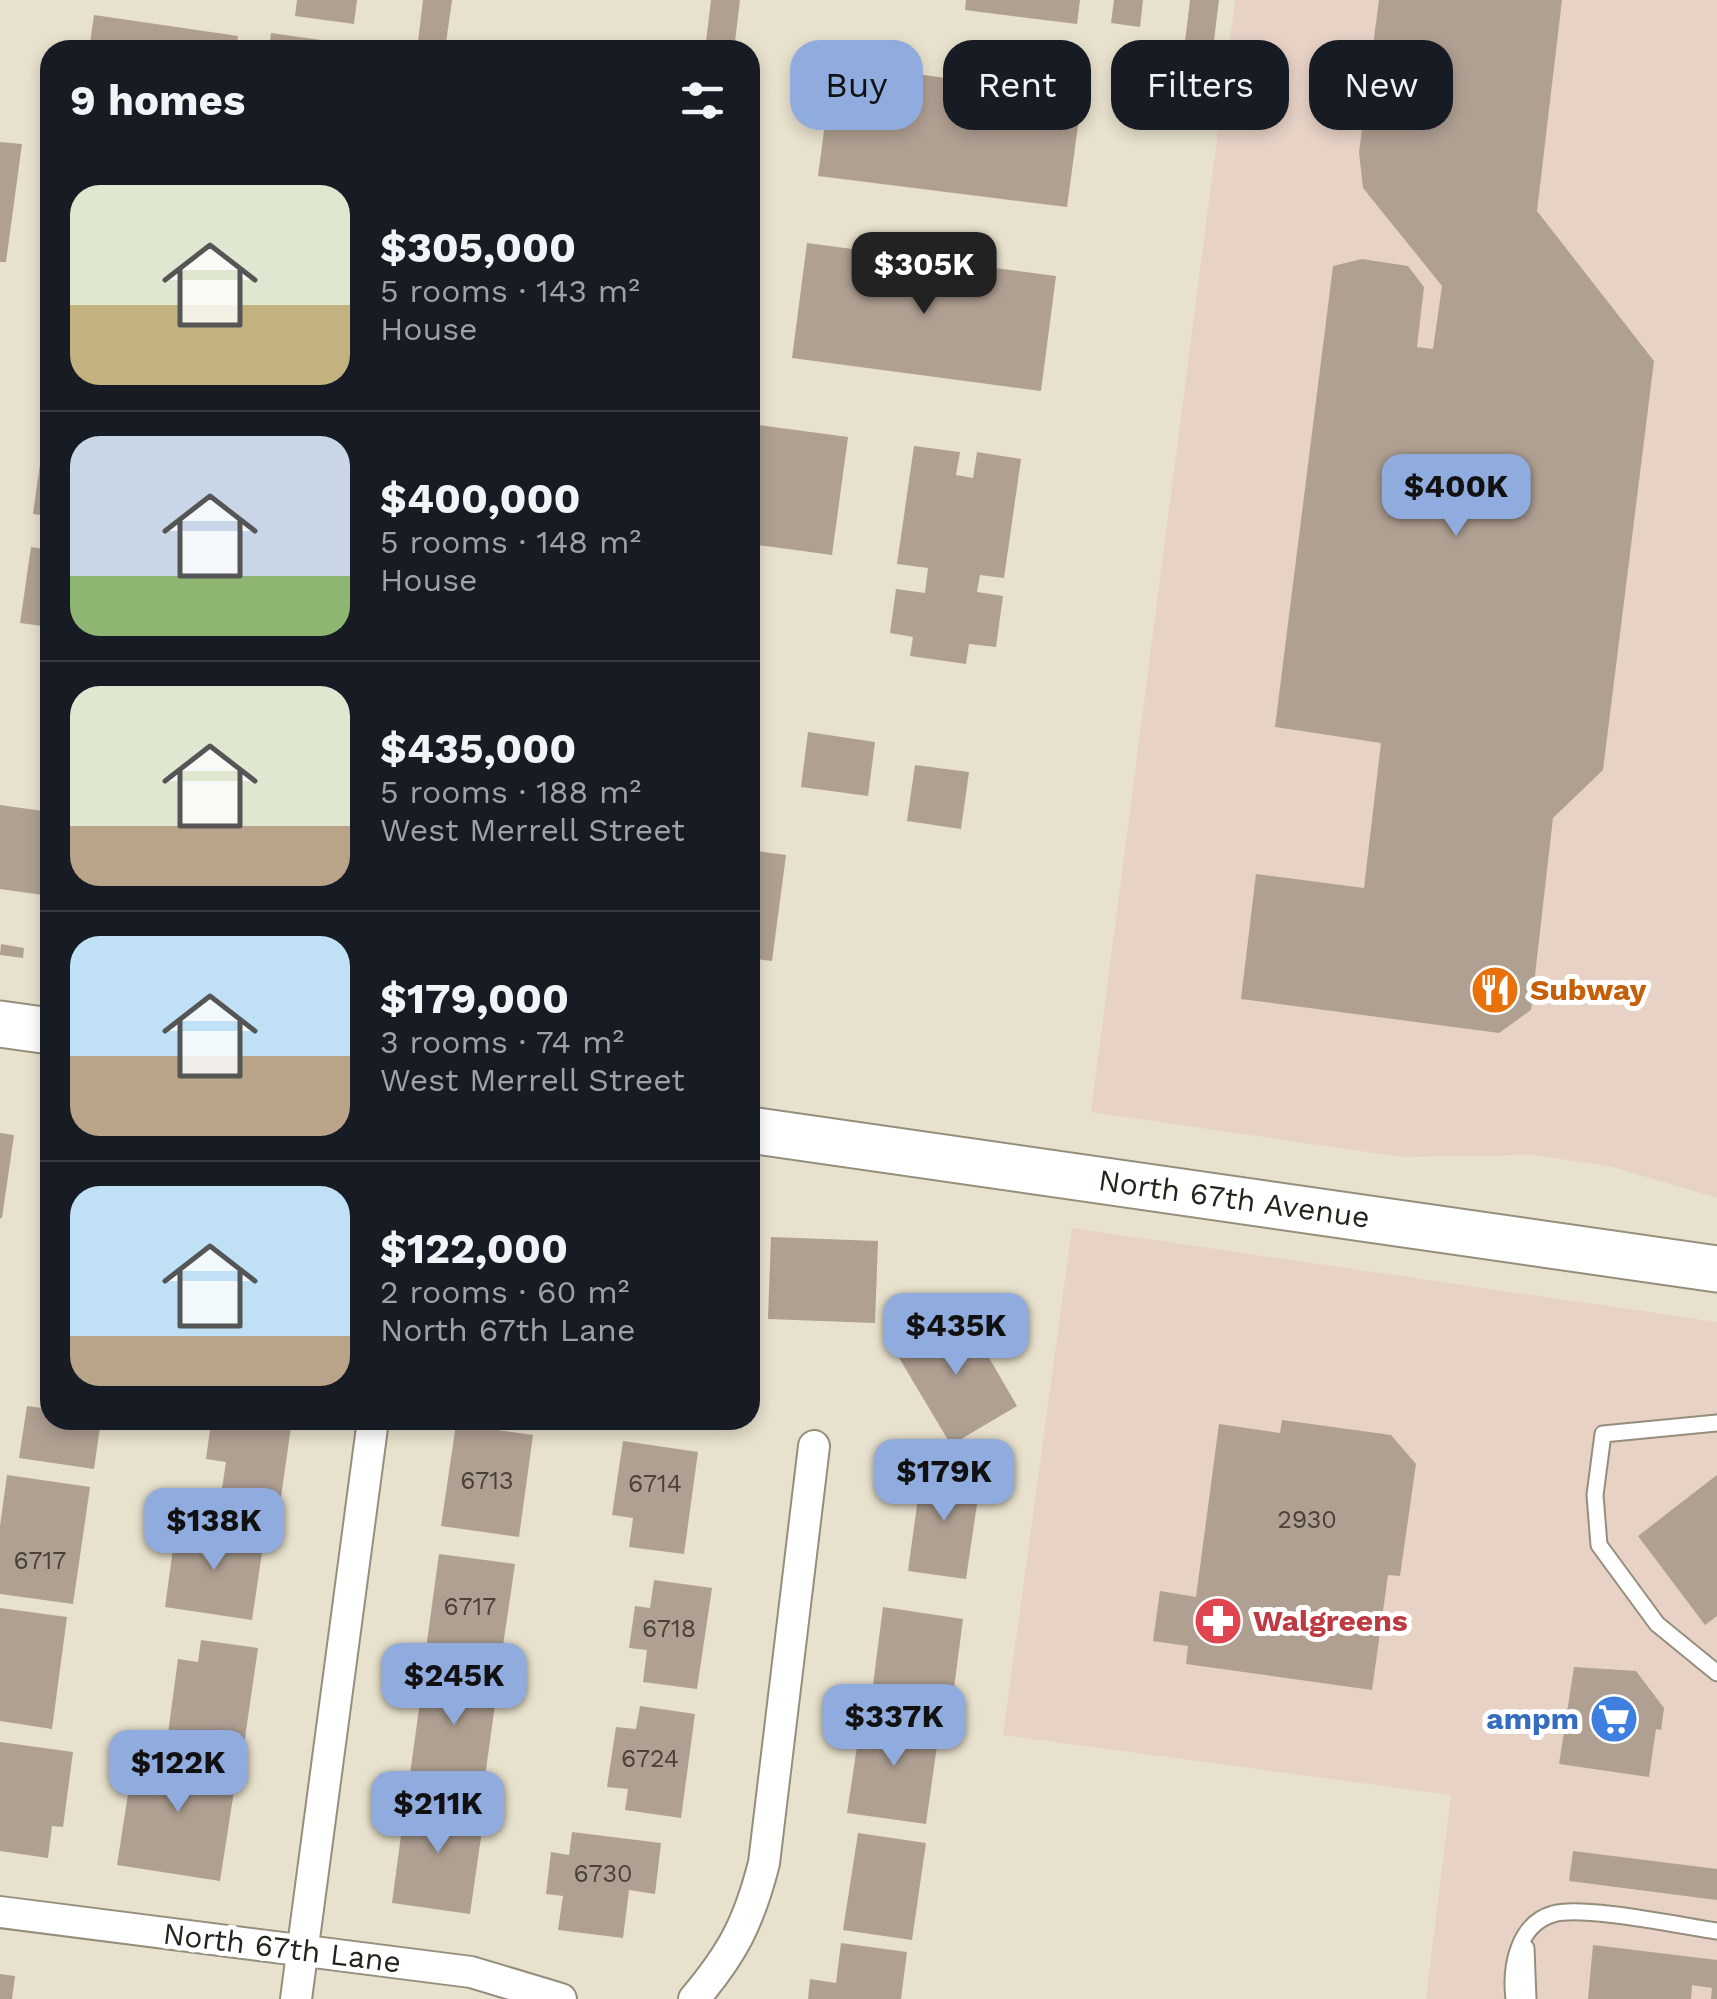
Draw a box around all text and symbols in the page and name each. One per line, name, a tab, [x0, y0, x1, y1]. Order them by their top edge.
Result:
chip: Buy	[790, 40, 923, 130]
chip: Rent	[943, 40, 1091, 130]
chip: Filters	[1111, 40, 1289, 130]
chip: New	[1309, 40, 1453, 130]
icon: filters	[675, 73, 730, 128]
text: 9 homes	[70, 76, 245, 125]
text: $305,000	[380, 223, 576, 272]
icon: home	[150, 225, 270, 345]
pin: $305K	[854, 232, 994, 317]
text: $305K	[874, 245, 974, 283]
text: 5 rooms · 143 m²	[380, 272, 640, 310]
text: House	[380, 310, 478, 348]
pin: $400K	[1386, 454, 1526, 539]
text: $400K	[1404, 467, 1508, 505]
text: $400,000	[380, 474, 581, 523]
icon: home	[150, 476, 270, 596]
text: 5 rooms · 148 m²	[380, 523, 641, 561]
text: House	[380, 561, 478, 599]
text: $435,000	[380, 724, 576, 773]
icon: home	[150, 726, 270, 846]
text: 5 rooms · 188 m²	[380, 773, 641, 811]
text: West Merrell Street	[380, 811, 685, 849]
restaurant icon: Subway	[1469, 964, 1521, 1016]
place label: Subway	[1530, 972, 1647, 1007]
text: $179,000	[380, 974, 569, 1023]
icon: home	[150, 976, 270, 1096]
text: 3 rooms · 74 m²	[380, 1023, 624, 1061]
text: West Merrell Street	[380, 1061, 685, 1099]
street label: North 67th Avenue	[1096, 1162, 1372, 1235]
text: $122,000	[380, 1224, 568, 1273]
icon: home	[150, 1226, 270, 1346]
text: 2 rooms · 60 m²	[380, 1273, 629, 1311]
pin: $435K	[886, 1293, 1026, 1378]
text: $435K	[906, 1306, 1007, 1344]
text: North 67th Lane	[380, 1311, 635, 1349]
pin: $179K	[874, 1439, 1014, 1524]
text: $179K	[896, 1452, 992, 1490]
house number: 6713	[460, 1466, 514, 1495]
house number: 6714	[628, 1469, 682, 1498]
pin: $138K	[144, 1488, 284, 1573]
text: $138K	[166, 1501, 262, 1539]
house number: 2930	[1277, 1505, 1337, 1534]
house number: 6717	[14, 1546, 66, 1575]
house number: 6717	[444, 1592, 496, 1621]
pharmacy icon: Walgreens	[1192, 1595, 1244, 1647]
place label: Walgreens	[1253, 1603, 1408, 1638]
house number: 6718	[642, 1614, 696, 1643]
pin: $245K	[384, 1643, 524, 1728]
text: $245K	[404, 1656, 504, 1694]
pin: $337K	[824, 1684, 964, 1769]
supermarket icon: ampm	[1588, 1693, 1640, 1745]
text: $337K	[844, 1697, 944, 1735]
place label: ampm	[1486, 1701, 1579, 1736]
pin: $122K	[108, 1730, 248, 1815]
text: $122K	[131, 1743, 225, 1781]
house number: 6724	[621, 1744, 679, 1773]
pin: $211K	[368, 1771, 508, 1856]
text: $211K	[393, 1784, 483, 1822]
house number: 6730	[573, 1859, 633, 1888]
street label: North 67th Lane	[161, 1916, 403, 1979]

